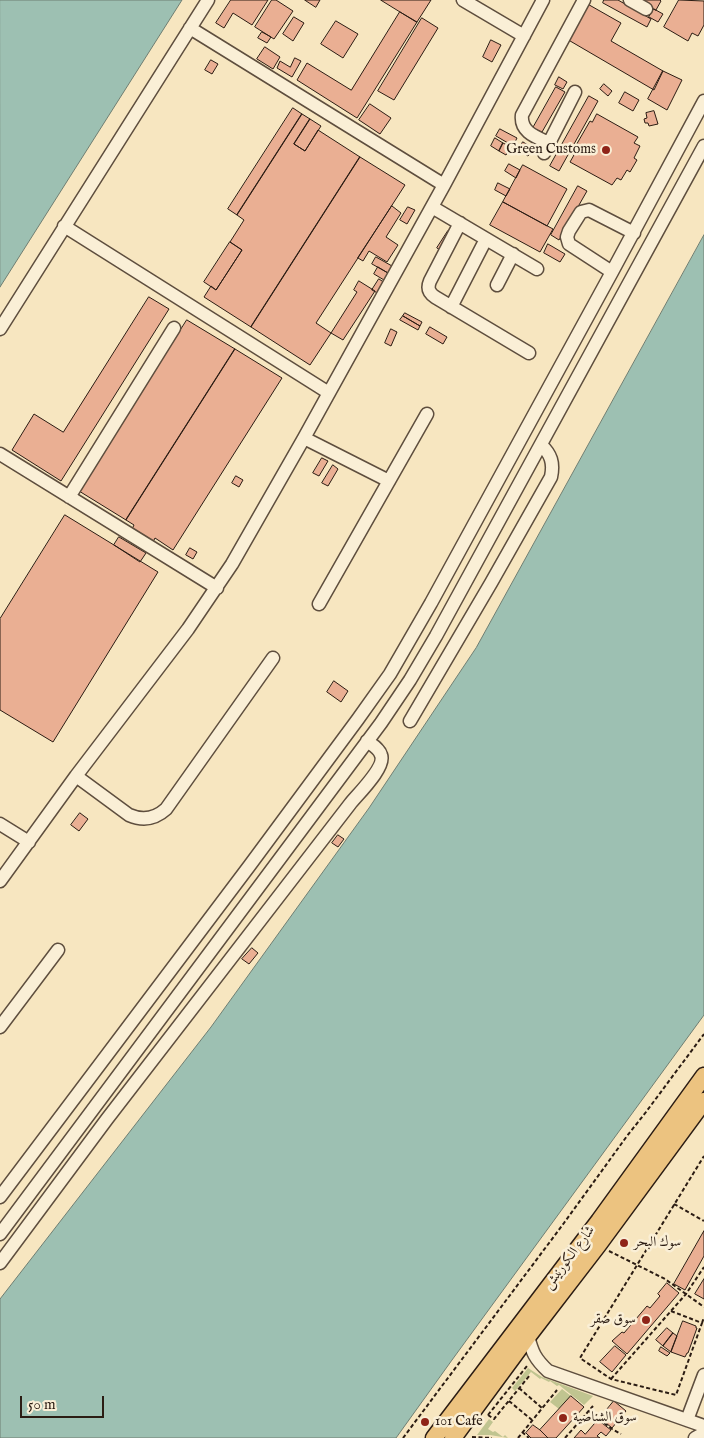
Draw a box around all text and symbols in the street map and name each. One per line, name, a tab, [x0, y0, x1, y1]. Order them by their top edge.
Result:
place label: Green Customs	[506, 142, 596, 158]
marker: Green Customs	[600, 144, 612, 156]
street label: شارع الكورنيش	[541, 1223, 599, 1293]
place label: سوك البحر	[634, 1235, 681, 1251]
marker: سوك البحر	[618, 1237, 630, 1249]
place label: سوق صقر	[591, 1312, 636, 1328]
marker: سوق صقر	[640, 1314, 652, 1326]
scale bar	[22, 1386, 106, 1418]
text: 50 m	[28, 1395, 56, 1414]
place label: سوق الشناصية	[573, 1410, 637, 1426]
marker: سوق الشناصية	[557, 1412, 569, 1424]
place label: 101 Cafe	[435, 1414, 483, 1430]
marker: 101 Cafe	[419, 1416, 431, 1428]

